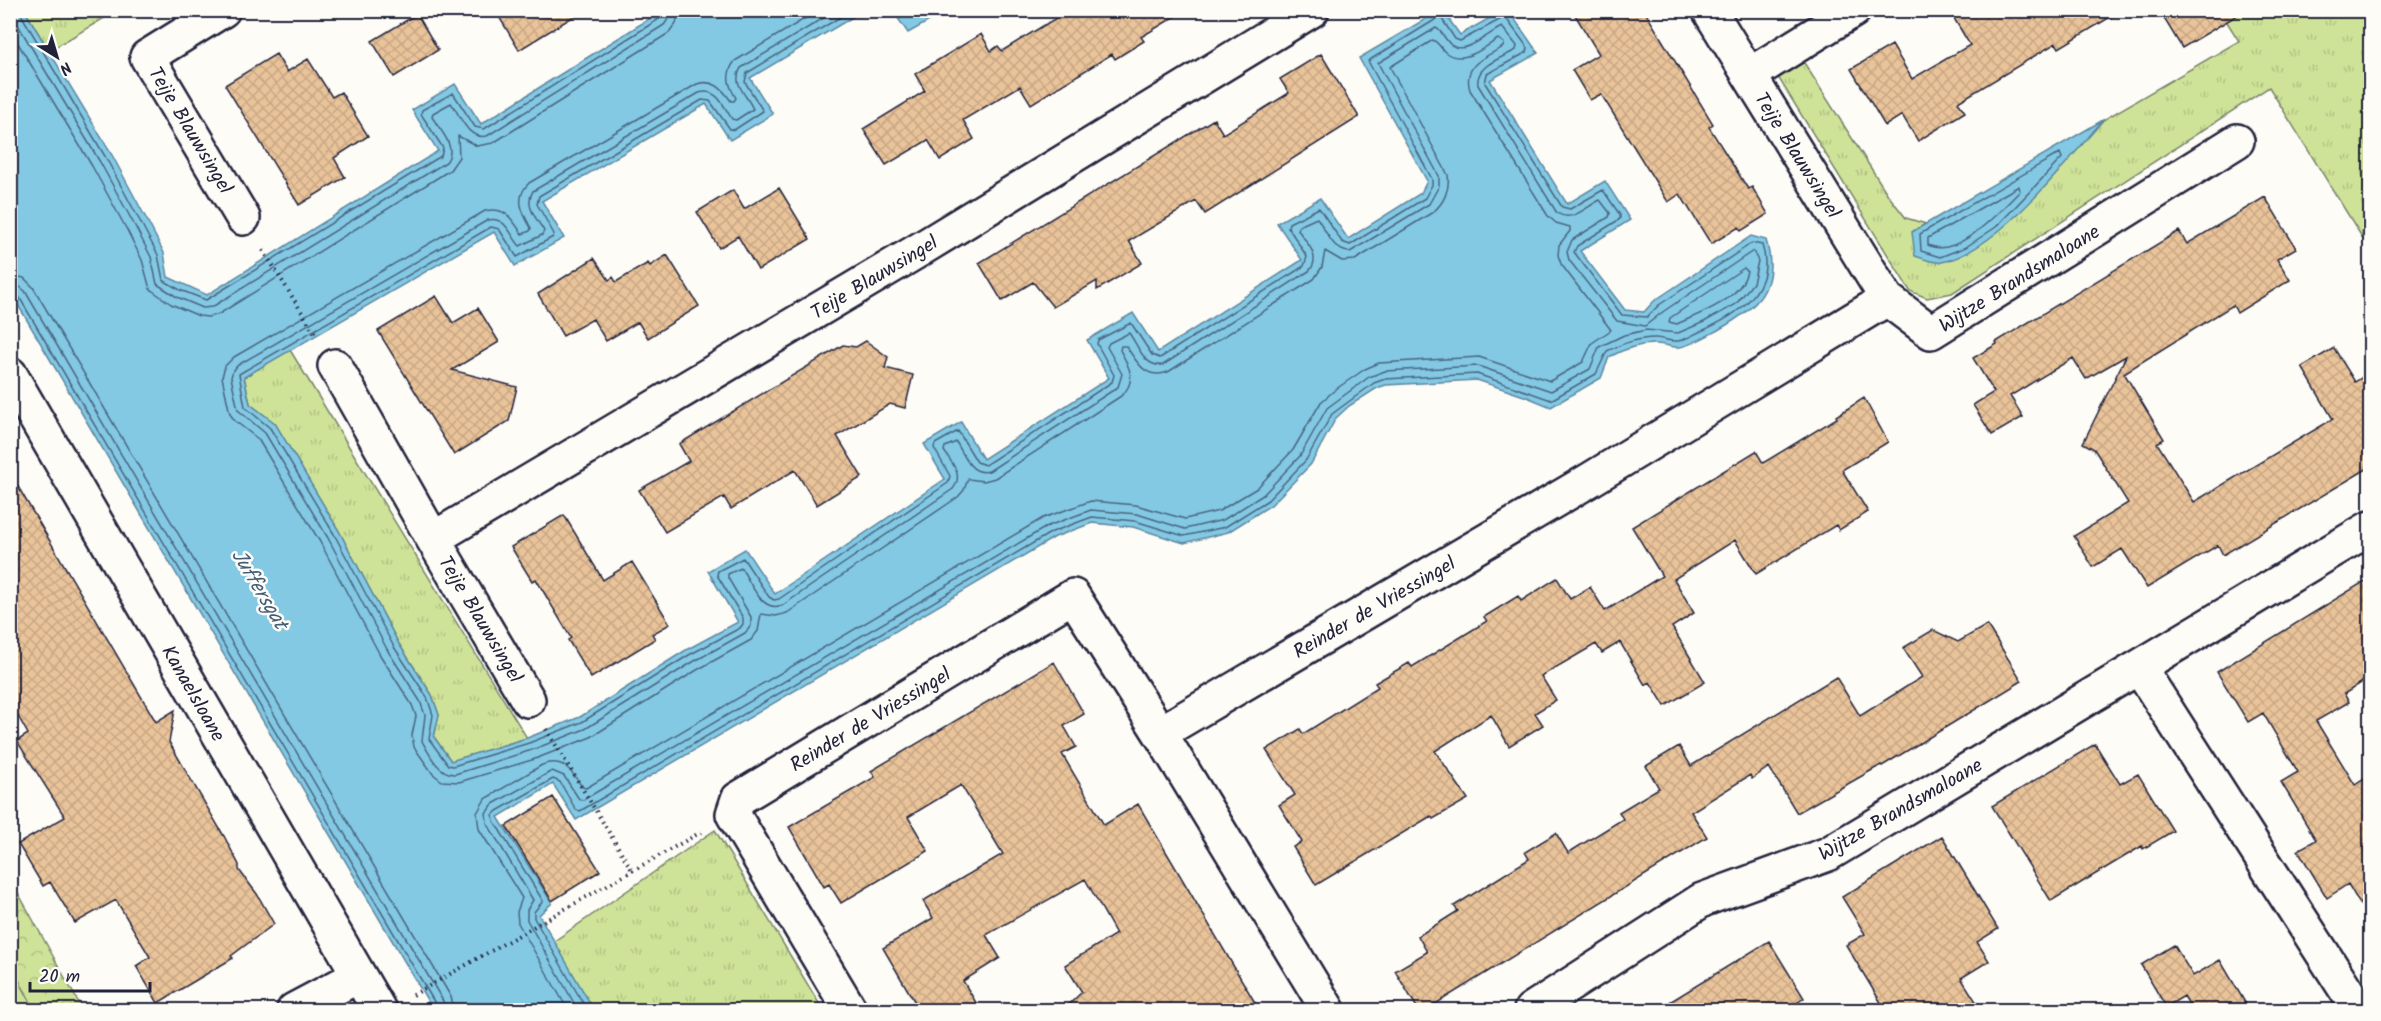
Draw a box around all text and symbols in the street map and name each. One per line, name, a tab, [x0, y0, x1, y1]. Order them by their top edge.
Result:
north arrow	[27, 27, 87, 87]
text: N	[54, 55, 77, 81]
street label: Teije Blauwsingel	[138, 61, 240, 201]
street label: Teije Blauwsingel	[1745, 87, 1848, 226]
street label: Wijtze Brandsmaloane	[1933, 217, 2107, 342]
street label: Teije Blauwsingel	[805, 228, 945, 330]
water label: Juffersgat	[222, 543, 297, 639]
street label: Reinder de Vriessingel	[1287, 549, 1463, 668]
street label: Teije Blauwsingel	[428, 550, 530, 690]
street label: Kanaelsloane	[152, 640, 233, 748]
street label: Reinder de Vriessingel	[784, 660, 958, 782]
street label: Wijtze Brandsmaloane	[1813, 751, 1989, 871]
scale bar	[30, 955, 150, 993]
text: 20 m	[39, 963, 80, 992]

